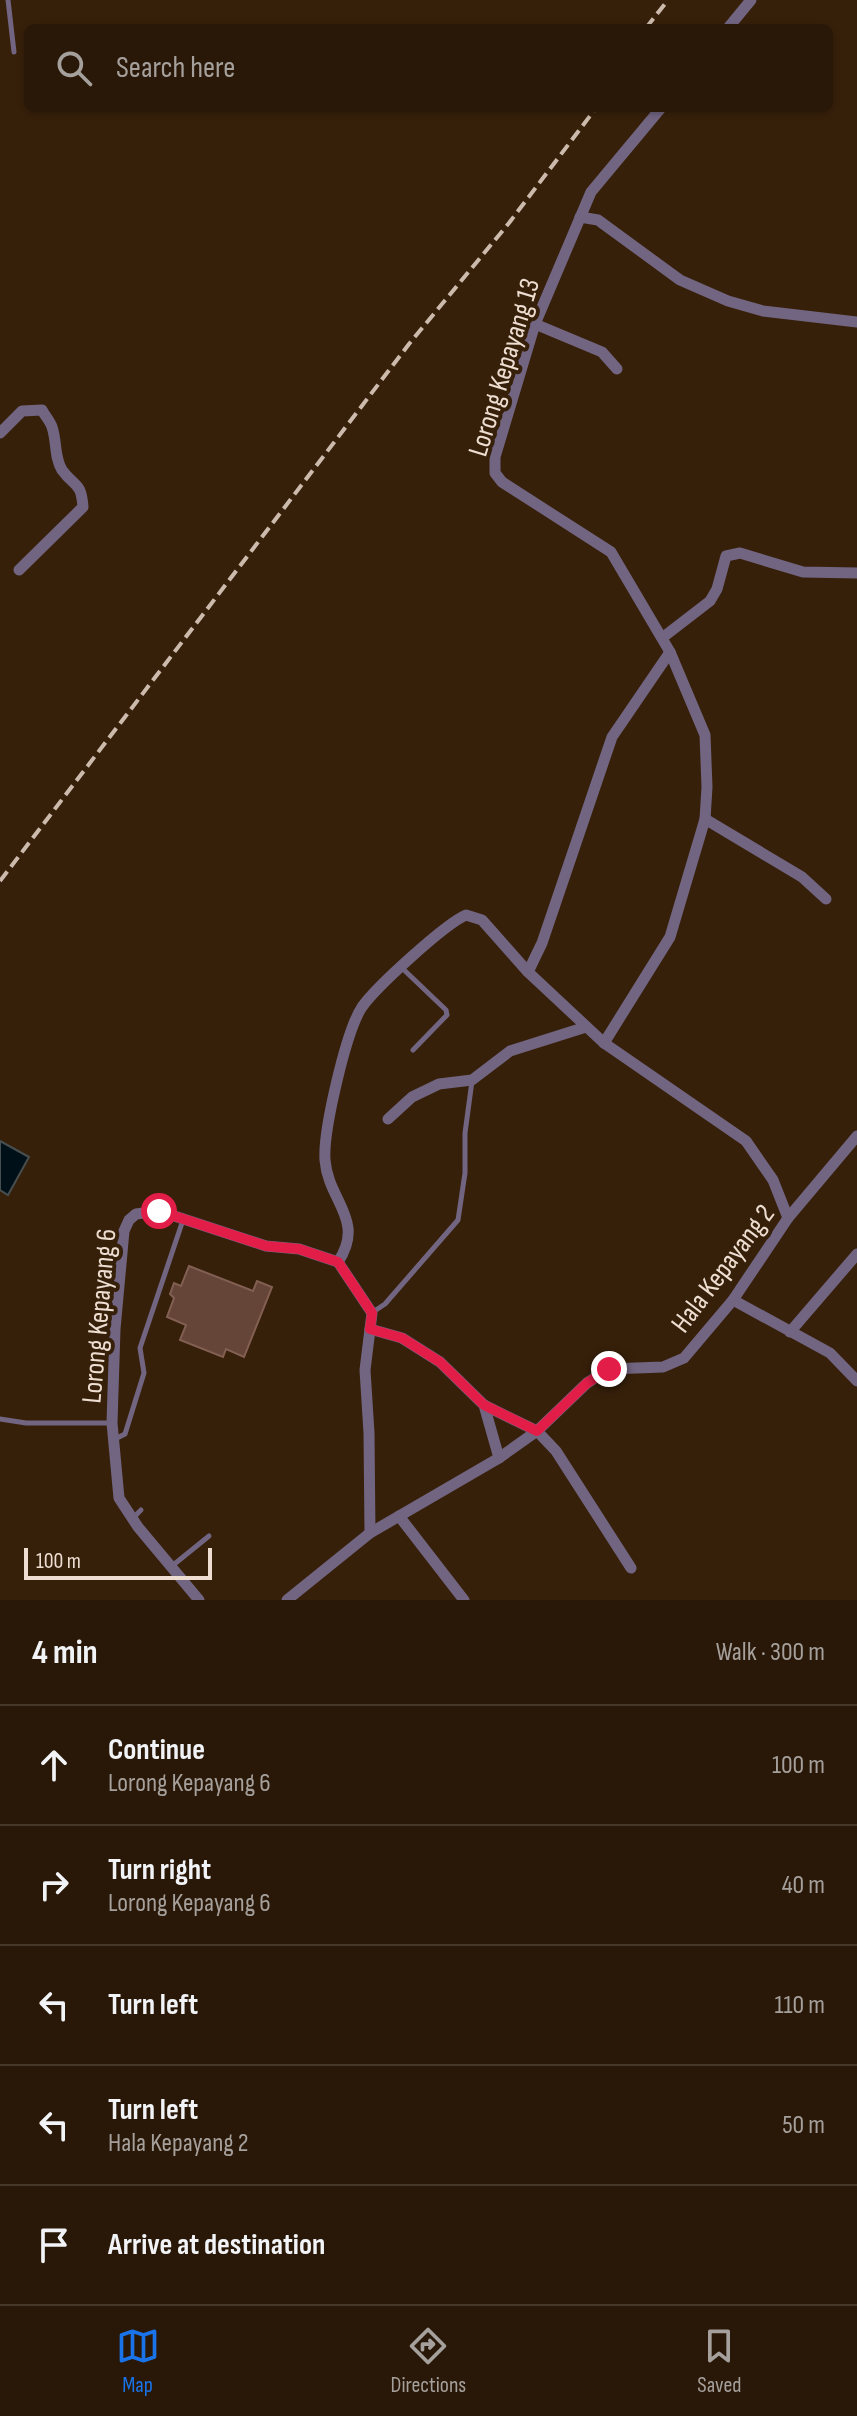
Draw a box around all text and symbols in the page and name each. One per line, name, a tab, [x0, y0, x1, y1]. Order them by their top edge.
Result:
search box	[24, 24, 833, 112]
icon: search	[52, 46, 96, 90]
text: Search here	[116, 50, 235, 86]
street label: Lorong Kepayang 13	[462, 274, 547, 460]
route start	[141, 1193, 177, 1229]
street label: Hala Kepayang 2	[664, 1199, 782, 1339]
street label: Lorong Kepayang 6	[75, 1227, 124, 1405]
route end	[591, 1351, 627, 1387]
scale bar	[24, 1544, 212, 1580]
text: 100 m	[36, 1548, 81, 1575]
text: 4 min	[32, 1632, 98, 1673]
text: Walk · 300 m	[716, 1637, 825, 1668]
text: Continue	[108, 1732, 205, 1768]
icon: ahead	[32, 1743, 76, 1787]
text: 100 m	[772, 1750, 825, 1781]
text: Lorong Kepayang 6	[108, 1768, 271, 1799]
text: Turn right	[108, 1852, 211, 1888]
icon: right	[32, 1863, 76, 1907]
text: 40 m	[782, 1870, 825, 1901]
text: Lorong Kepayang 6	[108, 1888, 271, 1919]
icon: left	[32, 1983, 76, 2027]
text: Turn left	[108, 1987, 198, 2023]
text: 110 m	[774, 1990, 825, 2021]
text: Turn left	[108, 2092, 198, 2128]
icon: left	[32, 2103, 76, 2147]
text: 50 m	[782, 2110, 825, 2141]
text: Hala Kepayang 2	[108, 2128, 249, 2159]
icon: arrive	[32, 2223, 76, 2267]
text: Arrive at destination	[108, 2227, 325, 2263]
tab: Map	[116, 2324, 160, 2399]
tab: Directions	[391, 2324, 466, 2399]
tab: Saved	[697, 2324, 741, 2399]

